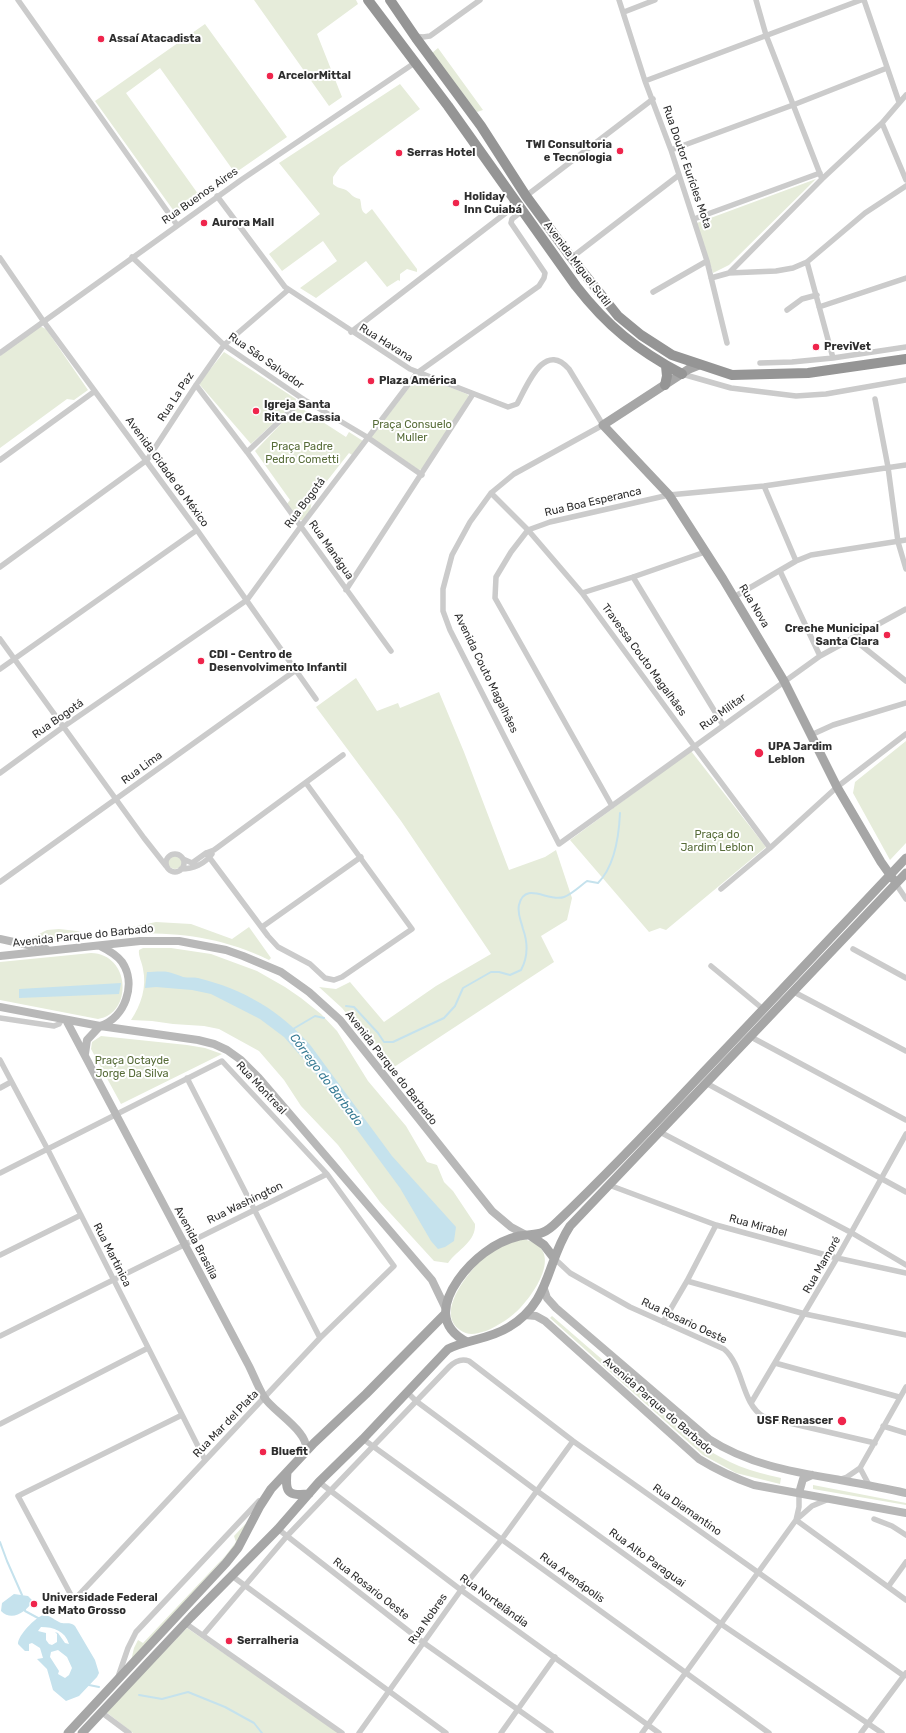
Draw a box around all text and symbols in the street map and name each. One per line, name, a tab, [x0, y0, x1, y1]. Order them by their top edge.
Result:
place label: Assaí Atacadista	[109, 32, 201, 46]
marker: Assaí Atacadista	[96, 34, 106, 44]
place label: ArcelorMittal	[278, 69, 351, 83]
marker: ArcelorMittal	[265, 71, 275, 81]
street label: Rua Doutor Eurícles Mota	[660, 104, 714, 230]
place label: TWI Consultoria e Tecnologia	[526, 138, 612, 164]
place label: Serras Hotel	[407, 146, 475, 160]
marker: TWI Consultoria e Tecnologia	[615, 146, 625, 156]
marker: Serras Hotel	[394, 148, 404, 158]
street label: Rua Buenos Aires	[159, 165, 241, 227]
place label: Holiday Inn Cuiabá	[464, 190, 522, 216]
marker: Holiday Inn Cuiabá	[451, 198, 461, 208]
place label: Aurora Mall	[212, 216, 274, 230]
marker: Aurora Mall	[199, 218, 209, 228]
street label: Avenida Miguel Sutil	[541, 219, 613, 309]
street label: Rua Havana	[357, 321, 415, 365]
street label: Rua São Salvador	[226, 330, 306, 392]
place label: PreviVet	[824, 340, 871, 354]
marker: PreviVet	[811, 342, 821, 352]
street label: Rua La Paz	[155, 370, 197, 424]
place label: Plaza América	[379, 374, 457, 388]
marker: Plaza América	[366, 376, 376, 386]
place label: Igreja Santa Rita de Cassia	[264, 398, 341, 424]
marker: Igreja Santa Rita de Cassia	[251, 406, 261, 416]
street label: Avenida Cidade do México	[123, 414, 211, 530]
park label: Praça Consuelo Muller	[372, 418, 452, 444]
park label: Praça Padre Pedro Cometti	[265, 440, 339, 466]
street label: Rua Bogotá	[282, 475, 328, 531]
street label: Rua Boa Esperanca	[543, 484, 643, 520]
street label: Rua Manágua	[306, 518, 356, 582]
street label: Rua Nova	[736, 582, 772, 630]
street label: Travessa Couto Magalhães	[599, 601, 689, 719]
street label: Avenida Couto Magalhães	[451, 611, 521, 735]
place label: Creche Municipal Santa Clara	[785, 622, 879, 648]
marker: Creche Municipal Santa Clara	[882, 630, 892, 640]
place label: CDI - Centro de Desenvolvimento Infantil	[209, 648, 347, 674]
marker: CDI - Centro de Desenvolvimento Infantil	[196, 656, 206, 666]
street label: Rua Militar	[697, 691, 749, 733]
street label: Rua Bogotá	[30, 697, 86, 741]
place label: UPA Jardim Leblon	[768, 740, 832, 766]
marker: UPA Jardim Leblon	[753, 747, 765, 759]
street label: Rua Lima	[119, 749, 165, 787]
park label: Praça do Jardim Leblon	[680, 828, 754, 854]
street label: Avenida Parque do Barbado	[12, 922, 154, 950]
street label: Avenida Parque do Barbado	[342, 1008, 440, 1128]
water label: Córrego do Barbado	[286, 1031, 366, 1129]
park label: Praça Octayde Jorge Da Silva	[95, 1054, 169, 1080]
street label: Rua Montreal	[233, 1059, 289, 1117]
street label: Rua Washington	[205, 1179, 285, 1227]
street label: Avenida Brasília	[171, 1204, 221, 1282]
street label: Rua Mirabel	[728, 1212, 788, 1240]
street label: Rua Martinica	[90, 1221, 134, 1289]
street label: Rua Mamoré	[800, 1234, 844, 1296]
street label: Rua Rosario Oeste	[639, 1295, 729, 1347]
street label: Avenida Parque do Barbado	[600, 1355, 716, 1457]
street label: Rua Mar del Plata	[191, 1388, 261, 1460]
place label: USF Renascer	[757, 1414, 833, 1428]
marker: USF Renascer	[836, 1415, 848, 1427]
place label: Bluefit	[271, 1445, 308, 1459]
marker: Bluefit	[258, 1447, 268, 1457]
street label: Rua Diamantino	[650, 1481, 724, 1539]
street label: Rua Alto Paraguai	[606, 1526, 688, 1590]
street label: Rua Arenápolis	[537, 1550, 607, 1606]
street label: Rua Rosario Oeste	[330, 1555, 412, 1623]
street label: Rua Nortelândia	[457, 1572, 531, 1630]
place label: Universidade Federal de Mato Grosso	[42, 1591, 158, 1617]
street label: Rua Nobres	[406, 1591, 450, 1647]
marker: Universidade Federal de Mato Grosso	[29, 1599, 39, 1609]
place label: Serralheria	[237, 1634, 299, 1648]
marker: Serralheria	[224, 1636, 234, 1646]

